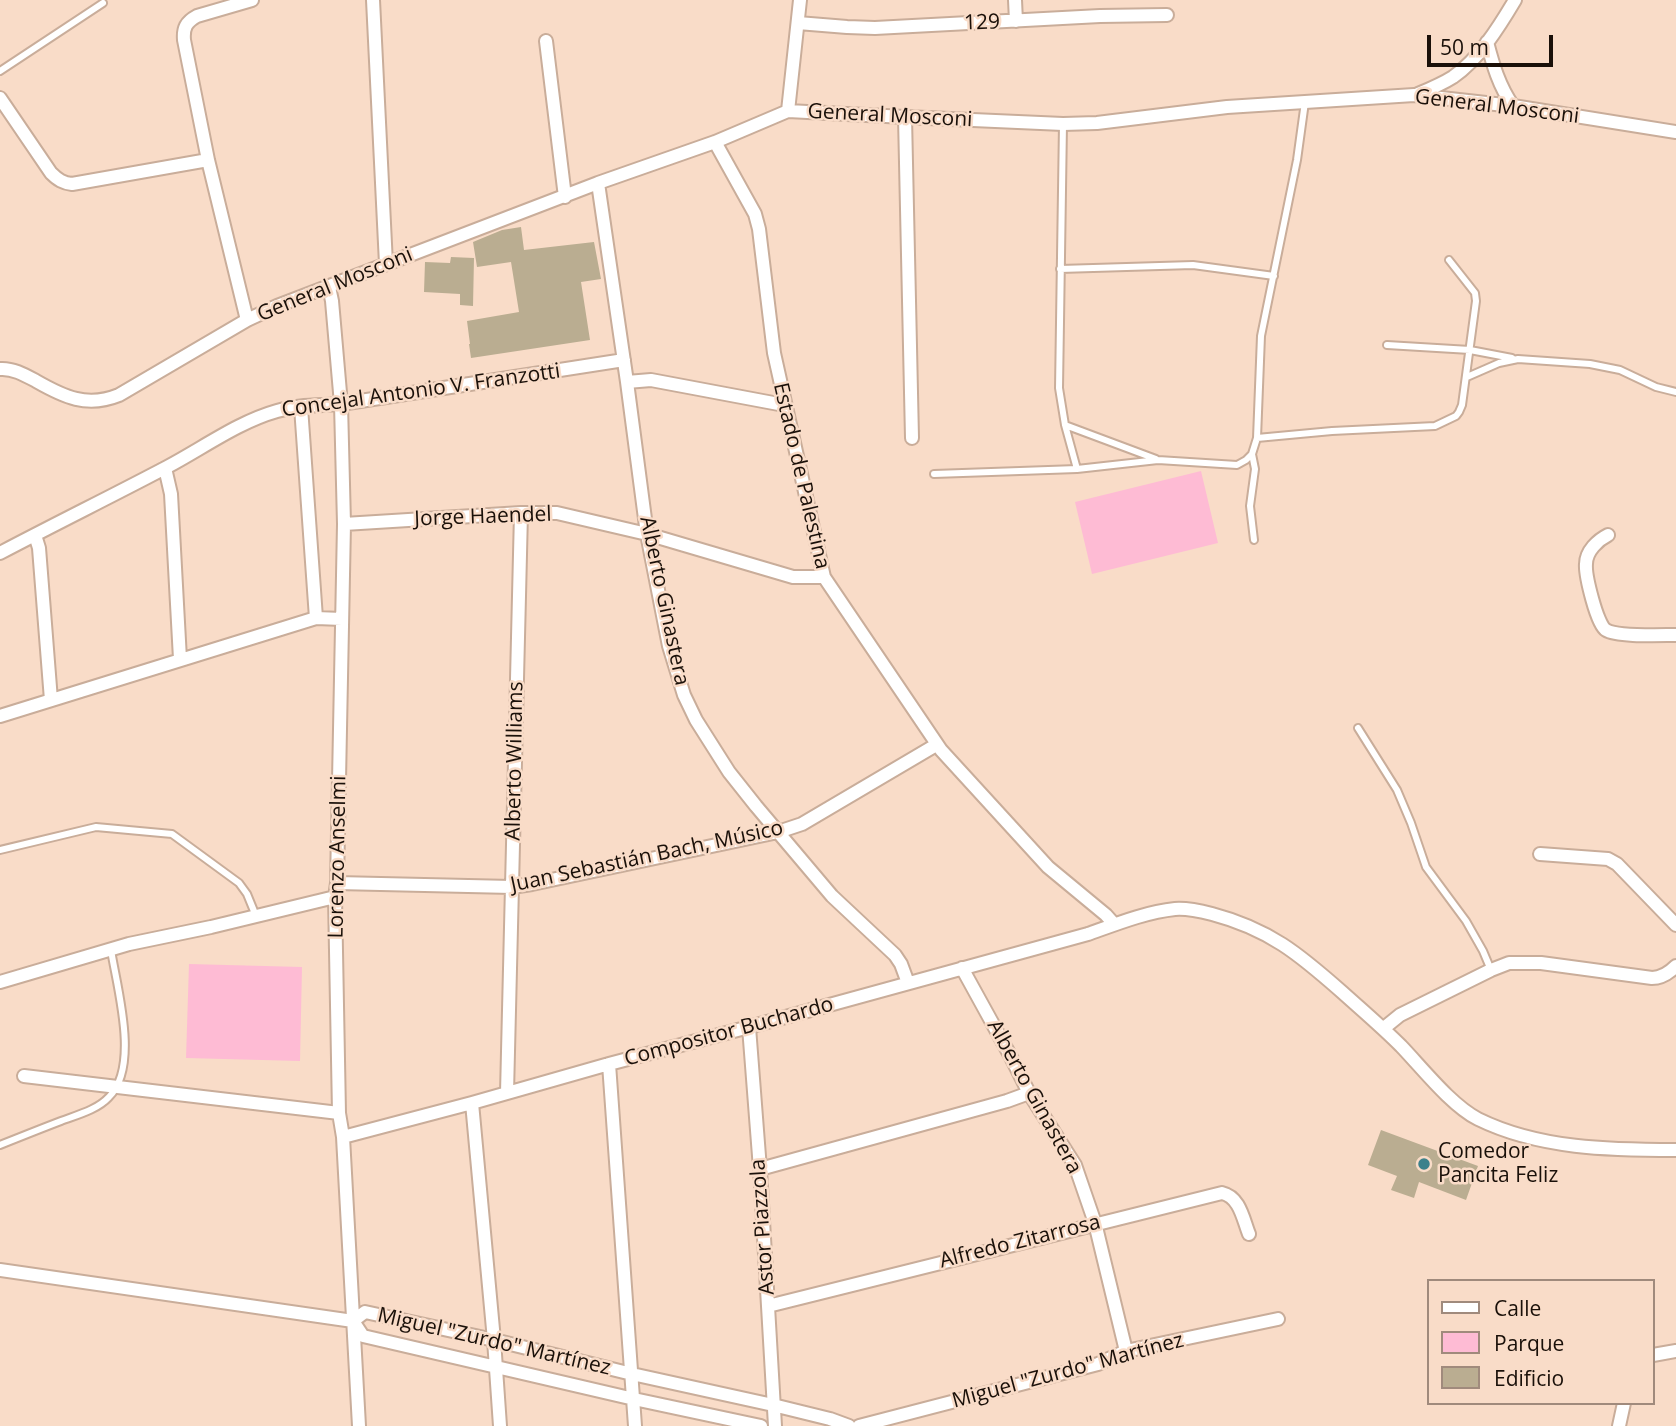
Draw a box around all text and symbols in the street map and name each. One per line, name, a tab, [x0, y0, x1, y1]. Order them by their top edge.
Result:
street label: 129	[964, 10, 1000, 36]
scale bar	[1431, 21, 1557, 65]
text: 50 m	[1440, 33, 1489, 61]
street label: General Mosconi	[1414, 84, 1580, 130]
street label: General Mosconi	[807, 99, 973, 133]
street label: General Mosconi	[254, 242, 416, 328]
street label: Concejal Antonio V. Franzotti	[280, 359, 562, 423]
street label: Estado de Palestina	[767, 380, 835, 572]
street label: Jorge Haendel	[414, 502, 552, 532]
street label: Alberto Ginastera	[634, 514, 694, 688]
street label: Alberto Williams	[501, 681, 529, 841]
street label: Lorenzo Anselmi	[324, 775, 352, 939]
street label: Juan Sebastián Bach, Músico	[508, 816, 786, 898]
street label: Compositor Buchardo	[622, 992, 836, 1072]
street label: Alberto Ginastera	[981, 1016, 1087, 1178]
place label: Comedor Pancita Feliz	[1438, 1139, 1558, 1189]
marker: Comedor Pancita Feliz	[1416, 1156, 1432, 1172]
street label: Astor Piazzola	[746, 1158, 780, 1296]
street label: Alfredo Zitarrosa	[937, 1210, 1103, 1274]
legend	[1428, 1279, 1655, 1405]
text: Calle	[1494, 1294, 1541, 1322]
street label: Miguel "Zurdo" Martínez	[375, 1303, 613, 1381]
street label: Miguel "Zurdo" Martínez	[949, 1328, 1187, 1414]
text: Parque	[1494, 1329, 1564, 1357]
text: Edificio	[1494, 1364, 1564, 1392]

